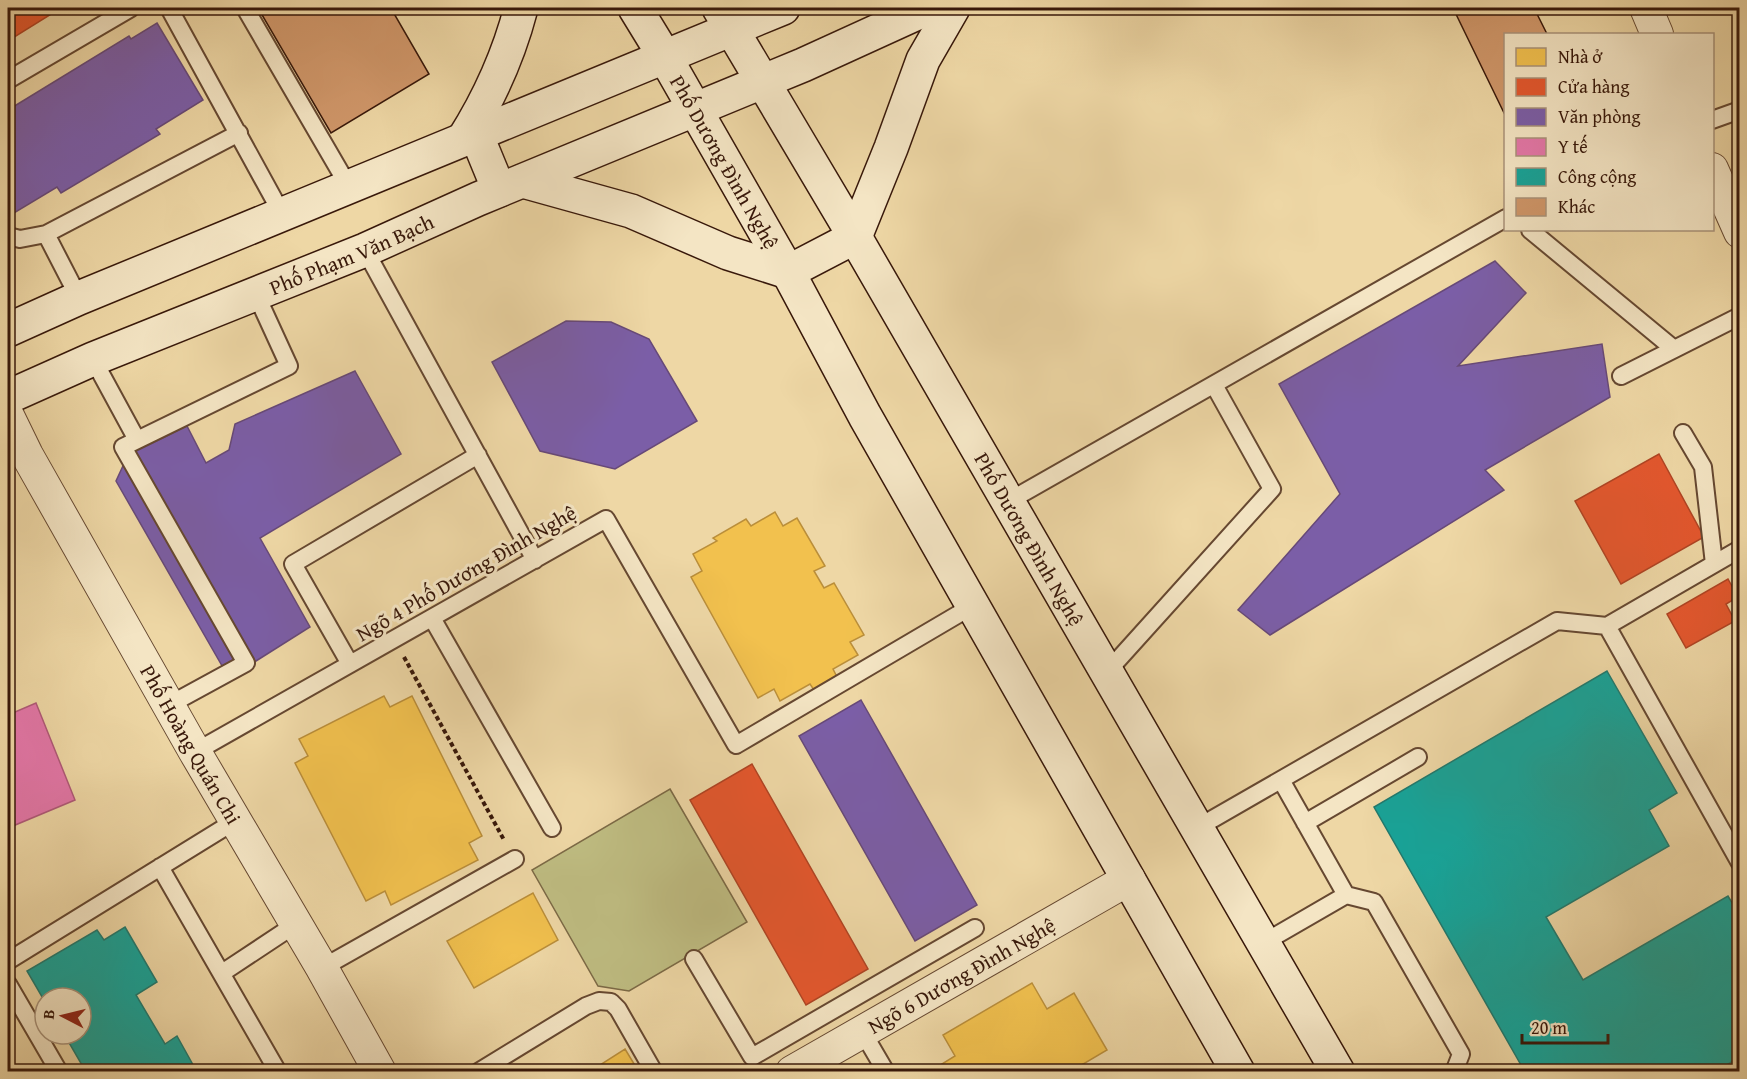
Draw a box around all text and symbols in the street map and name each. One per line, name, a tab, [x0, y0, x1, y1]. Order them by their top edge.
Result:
legend	[1504, 33, 1714, 231]
text: Nhà ở	[1558, 43, 1603, 70]
street label: Phố Dương Đình Nghệ	[663, 69, 787, 254]
text: Cửa hàng	[1558, 73, 1629, 100]
text: Văn phòng	[1558, 103, 1640, 130]
text: Y tế	[1558, 133, 1588, 160]
text: Công cộng	[1558, 163, 1636, 190]
text: Khác	[1558, 193, 1595, 220]
street label: Phố Phạm Văn Bạch	[264, 205, 439, 302]
street label: Phố Dương Đình Nghệ	[967, 446, 1092, 631]
street label: Ngõ 4 Phố Dương Đình Nghệ	[350, 497, 582, 649]
street label: Phố Hoàng Quán Chi	[133, 659, 250, 830]
street label: Ngõ 6 Dương Đình Nghệ	[862, 909, 1061, 1041]
north arrow	[33, 986, 93, 1046]
scale bar	[1522, 1007, 1608, 1045]
text: B	[36, 1008, 61, 1021]
text: 20 m	[1531, 1014, 1567, 1041]

